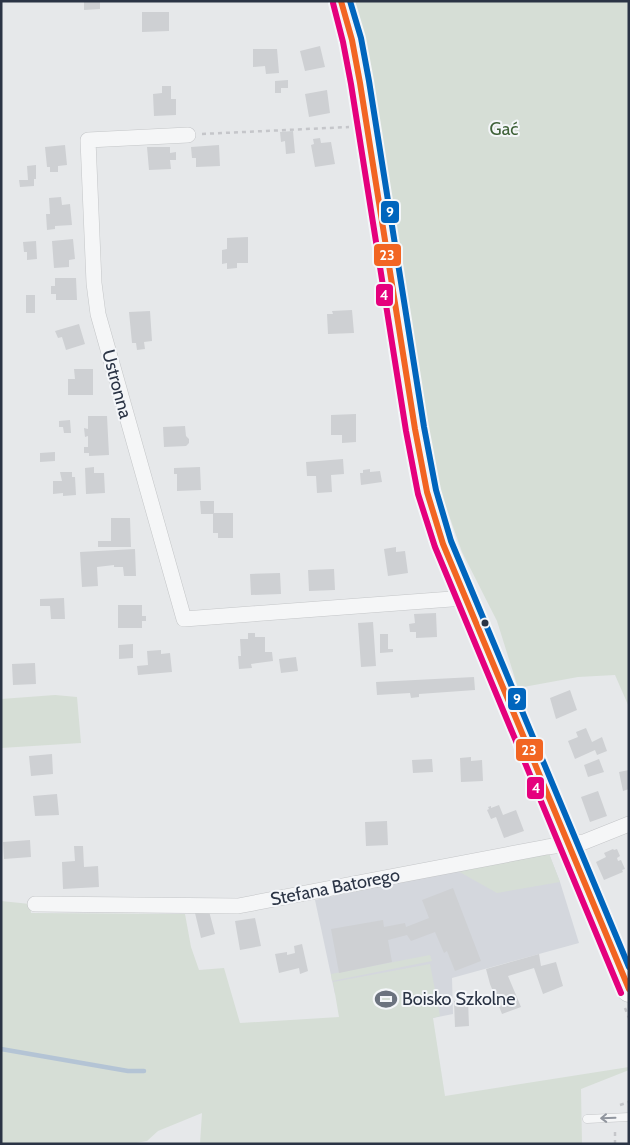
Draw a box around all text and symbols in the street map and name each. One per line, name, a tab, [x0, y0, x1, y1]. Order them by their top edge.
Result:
park label: Gać	[490, 118, 518, 140]
line badge: 9	[380, 200, 400, 224]
text: 9	[386, 203, 394, 221]
line badge: 23	[373, 243, 402, 267]
text: 23	[380, 246, 394, 264]
line badge: 4	[375, 283, 394, 307]
text: 4	[380, 286, 388, 304]
street label: Ustronna	[97, 347, 137, 421]
unlabelled marker	[480, 618, 490, 628]
line badge: 9	[507, 687, 527, 711]
text: 9	[513, 690, 521, 708]
line badge: 23	[515, 738, 544, 762]
text: 23	[522, 741, 536, 759]
line badge: 4	[526, 776, 545, 800]
text: 4	[532, 779, 540, 797]
street label: Stefana Batorego	[268, 864, 402, 910]
sports icon: Boisko Szkolne	[373, 986, 399, 1012]
place label: Boisko Szkolne	[402, 988, 515, 1010]
one-way arrow	[600, 1114, 616, 1123]

